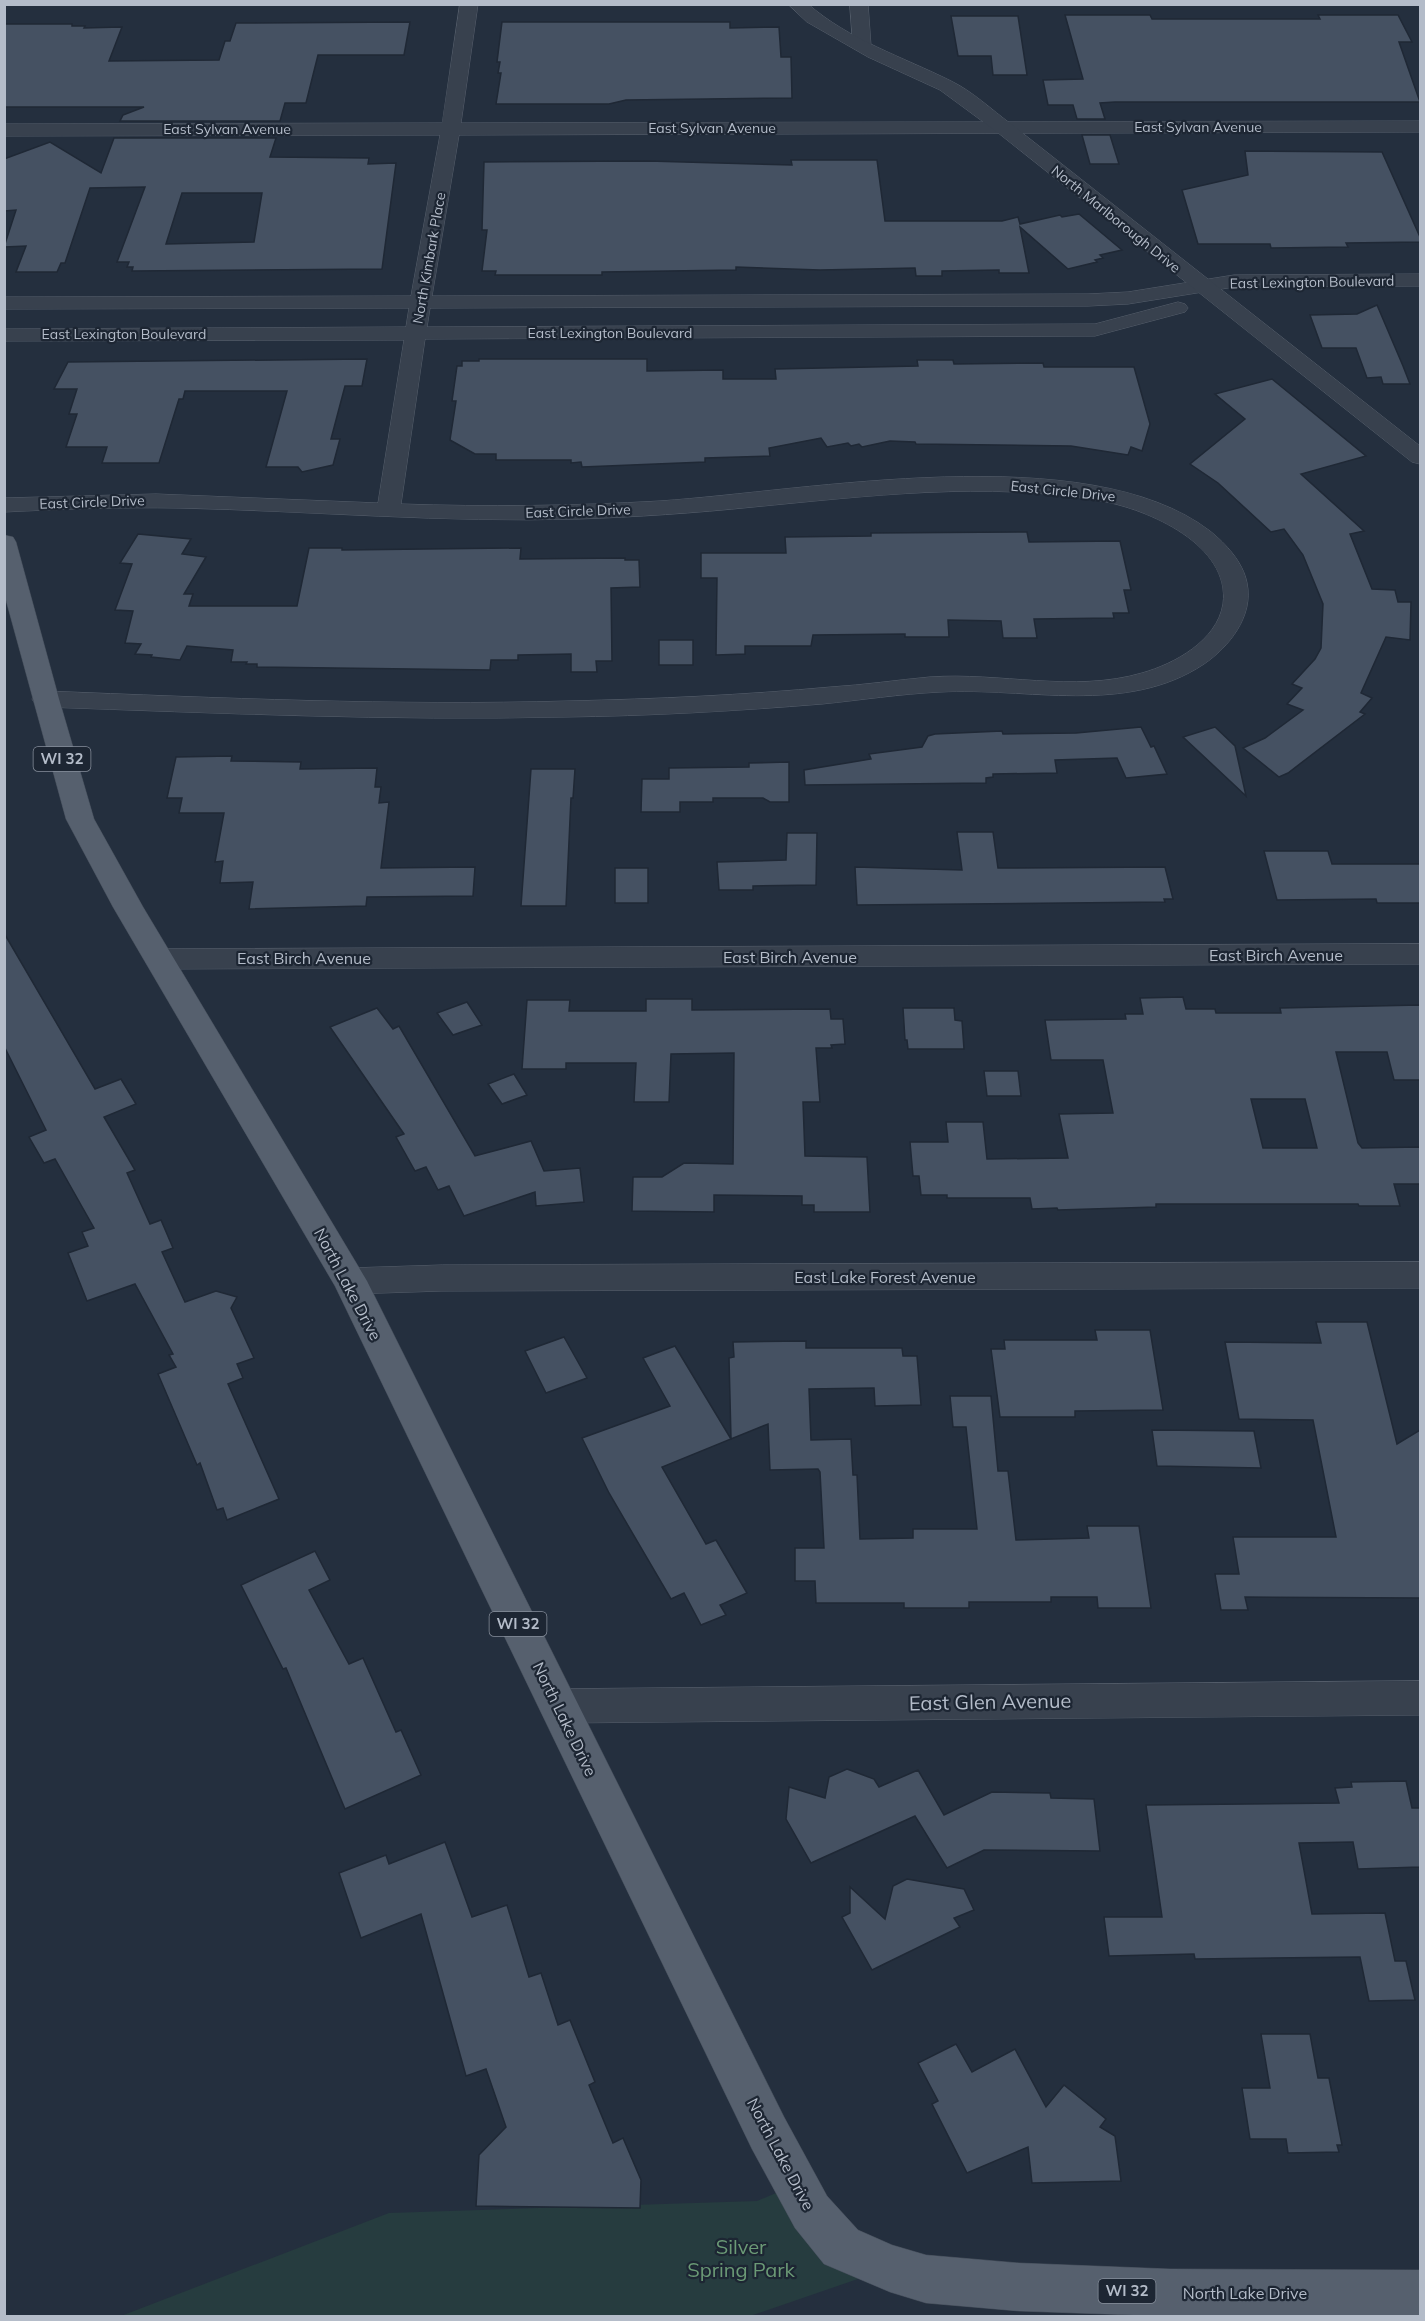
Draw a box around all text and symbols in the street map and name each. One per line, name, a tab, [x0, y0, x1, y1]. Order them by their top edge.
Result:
street label: East Sylvan Avenue	[1134, 118, 1262, 136]
street label: East Sylvan Avenue	[648, 119, 776, 137]
street label: East Sylvan Avenue	[163, 120, 291, 138]
street label: North Marlborough Drive	[1048, 161, 1184, 277]
street label: North Kimbark Place	[409, 191, 449, 325]
street label: East Lexington Boulevard	[1229, 272, 1395, 292]
street label: East Lexington Boulevard	[528, 324, 692, 342]
street label: East Lexington Boulevard	[42, 325, 206, 343]
street label: East Circle Drive	[1010, 477, 1116, 505]
street label: East Circle Drive	[39, 491, 145, 513]
street label: East Circle Drive	[525, 500, 631, 522]
road number: WI 32	[34, 747, 90, 771]
street label: East Birch Avenue	[1209, 945, 1343, 965]
street label: East Birch Avenue	[723, 947, 857, 967]
street label: East Birch Avenue	[237, 948, 371, 968]
street label: North Lake Drive	[310, 1224, 386, 1344]
street label: East Lake Forest Avenue	[794, 1267, 976, 1287]
road number: WI 32	[490, 1612, 546, 1636]
street label: North Lake Drive	[529, 1659, 601, 1779]
street label: East Glen Avenue	[909, 1688, 1071, 1715]
street label: North Lake Drive	[743, 2094, 819, 2214]
park label: Silver Spring Park	[687, 2234, 795, 2282]
road number: WI 32	[1098, 2279, 1156, 2303]
street label: North Lake Drive	[1183, 2283, 1307, 2303]

